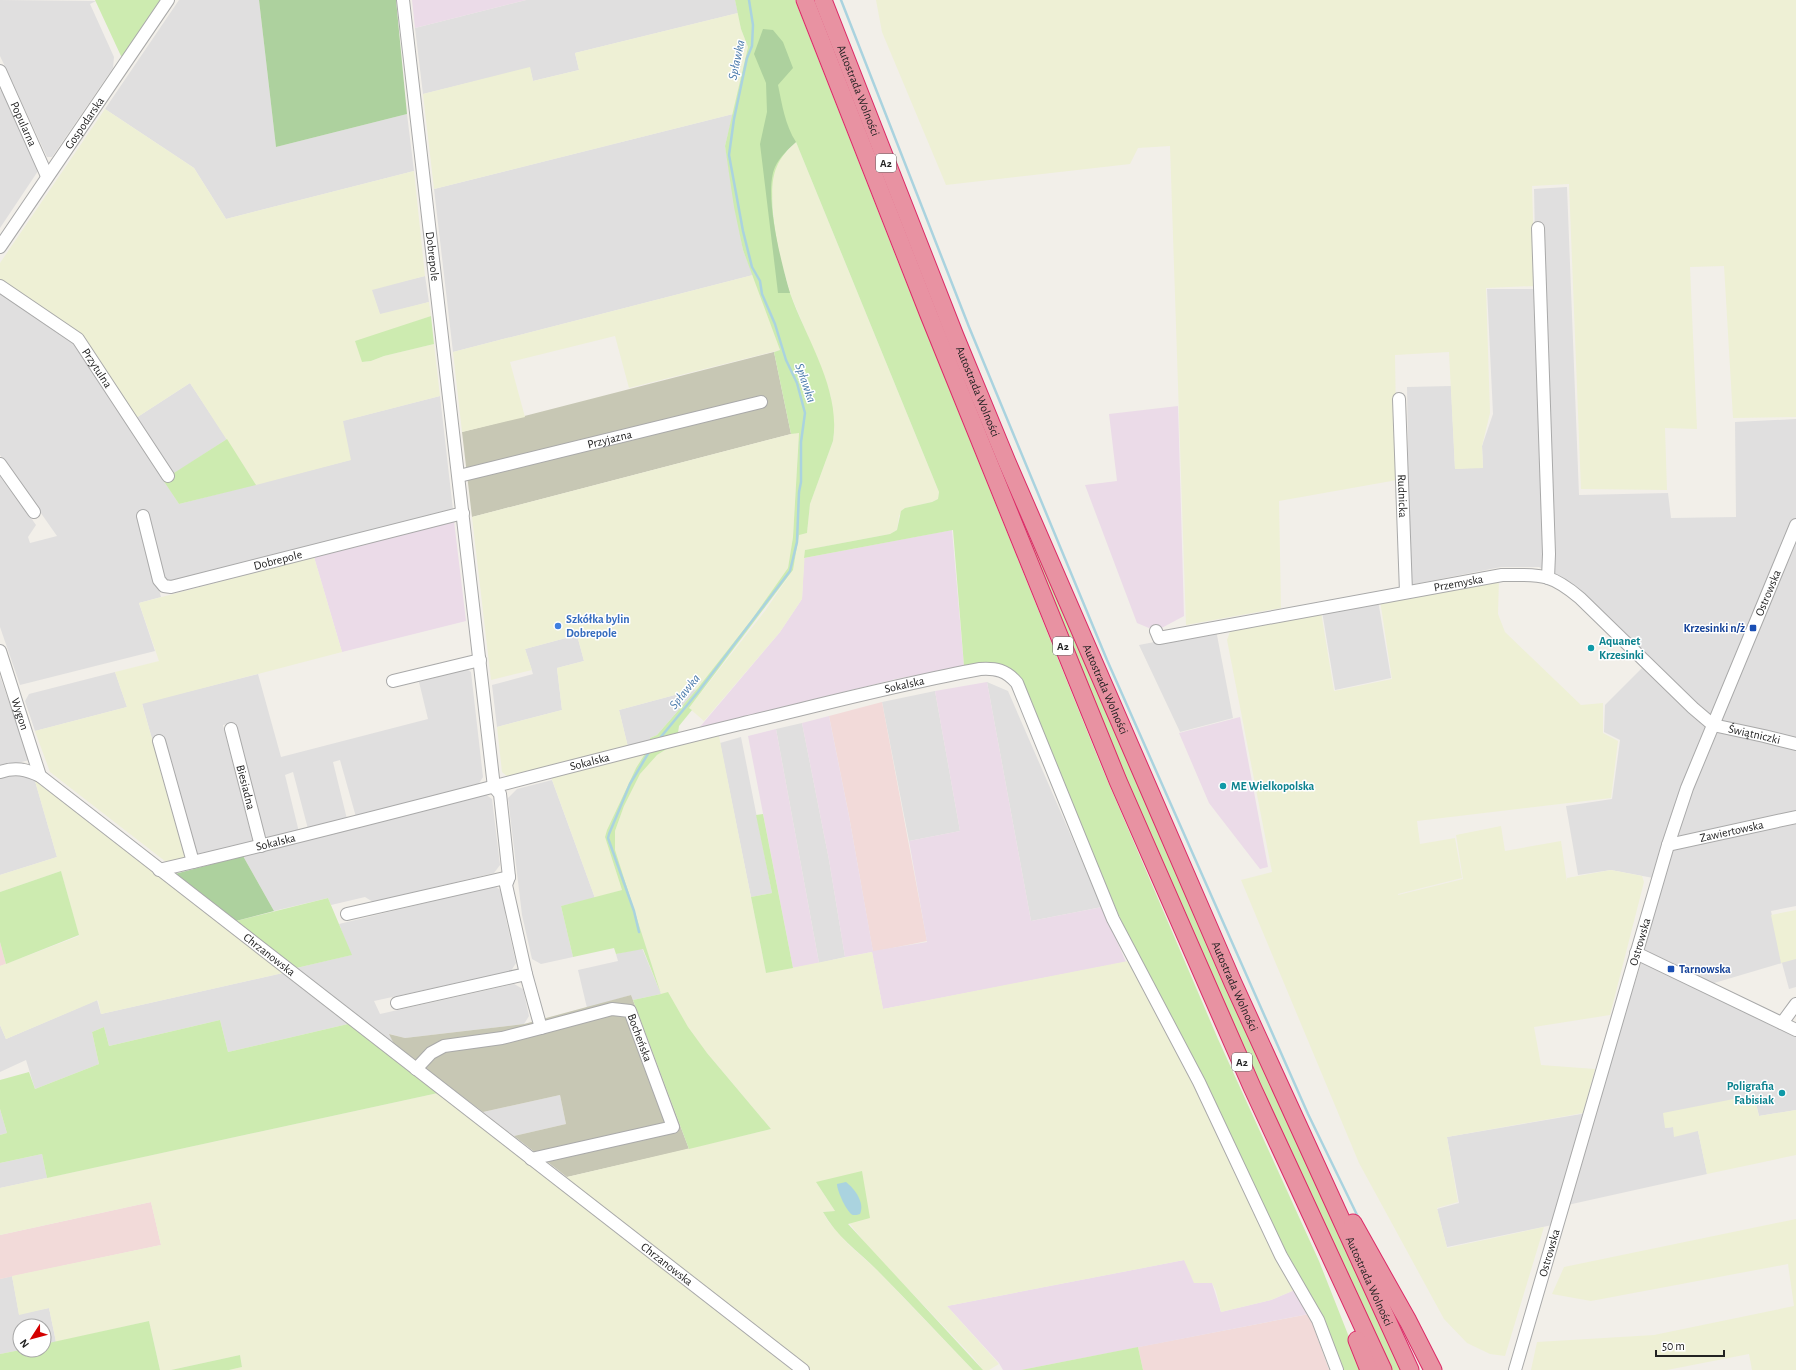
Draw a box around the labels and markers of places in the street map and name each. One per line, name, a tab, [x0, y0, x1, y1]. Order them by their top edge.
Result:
place label: Szkółka bylin Dobrepole	[566, 613, 630, 639]
marker: Szkółka bylin Dobrepole	[553, 621, 563, 631]
place label: Krzesinki n/ż	[1683, 622, 1745, 634]
marker: Krzesinki n/ż	[1748, 623, 1758, 633]
place label: Aquanet Krzesinki	[1599, 635, 1644, 661]
marker: Aquanet Krzesinki	[1586, 643, 1596, 653]
place label: ME Wielkopolska	[1231, 780, 1315, 792]
marker: ME Wielkopolska	[1218, 781, 1228, 791]
place label: Tarnowska	[1679, 963, 1731, 975]
marker: Tarnowska	[1666, 964, 1676, 974]
place label: Poligrafia Fabisiak	[1727, 1080, 1774, 1106]
marker: Poligrafia Fabisiak	[1777, 1088, 1787, 1098]

